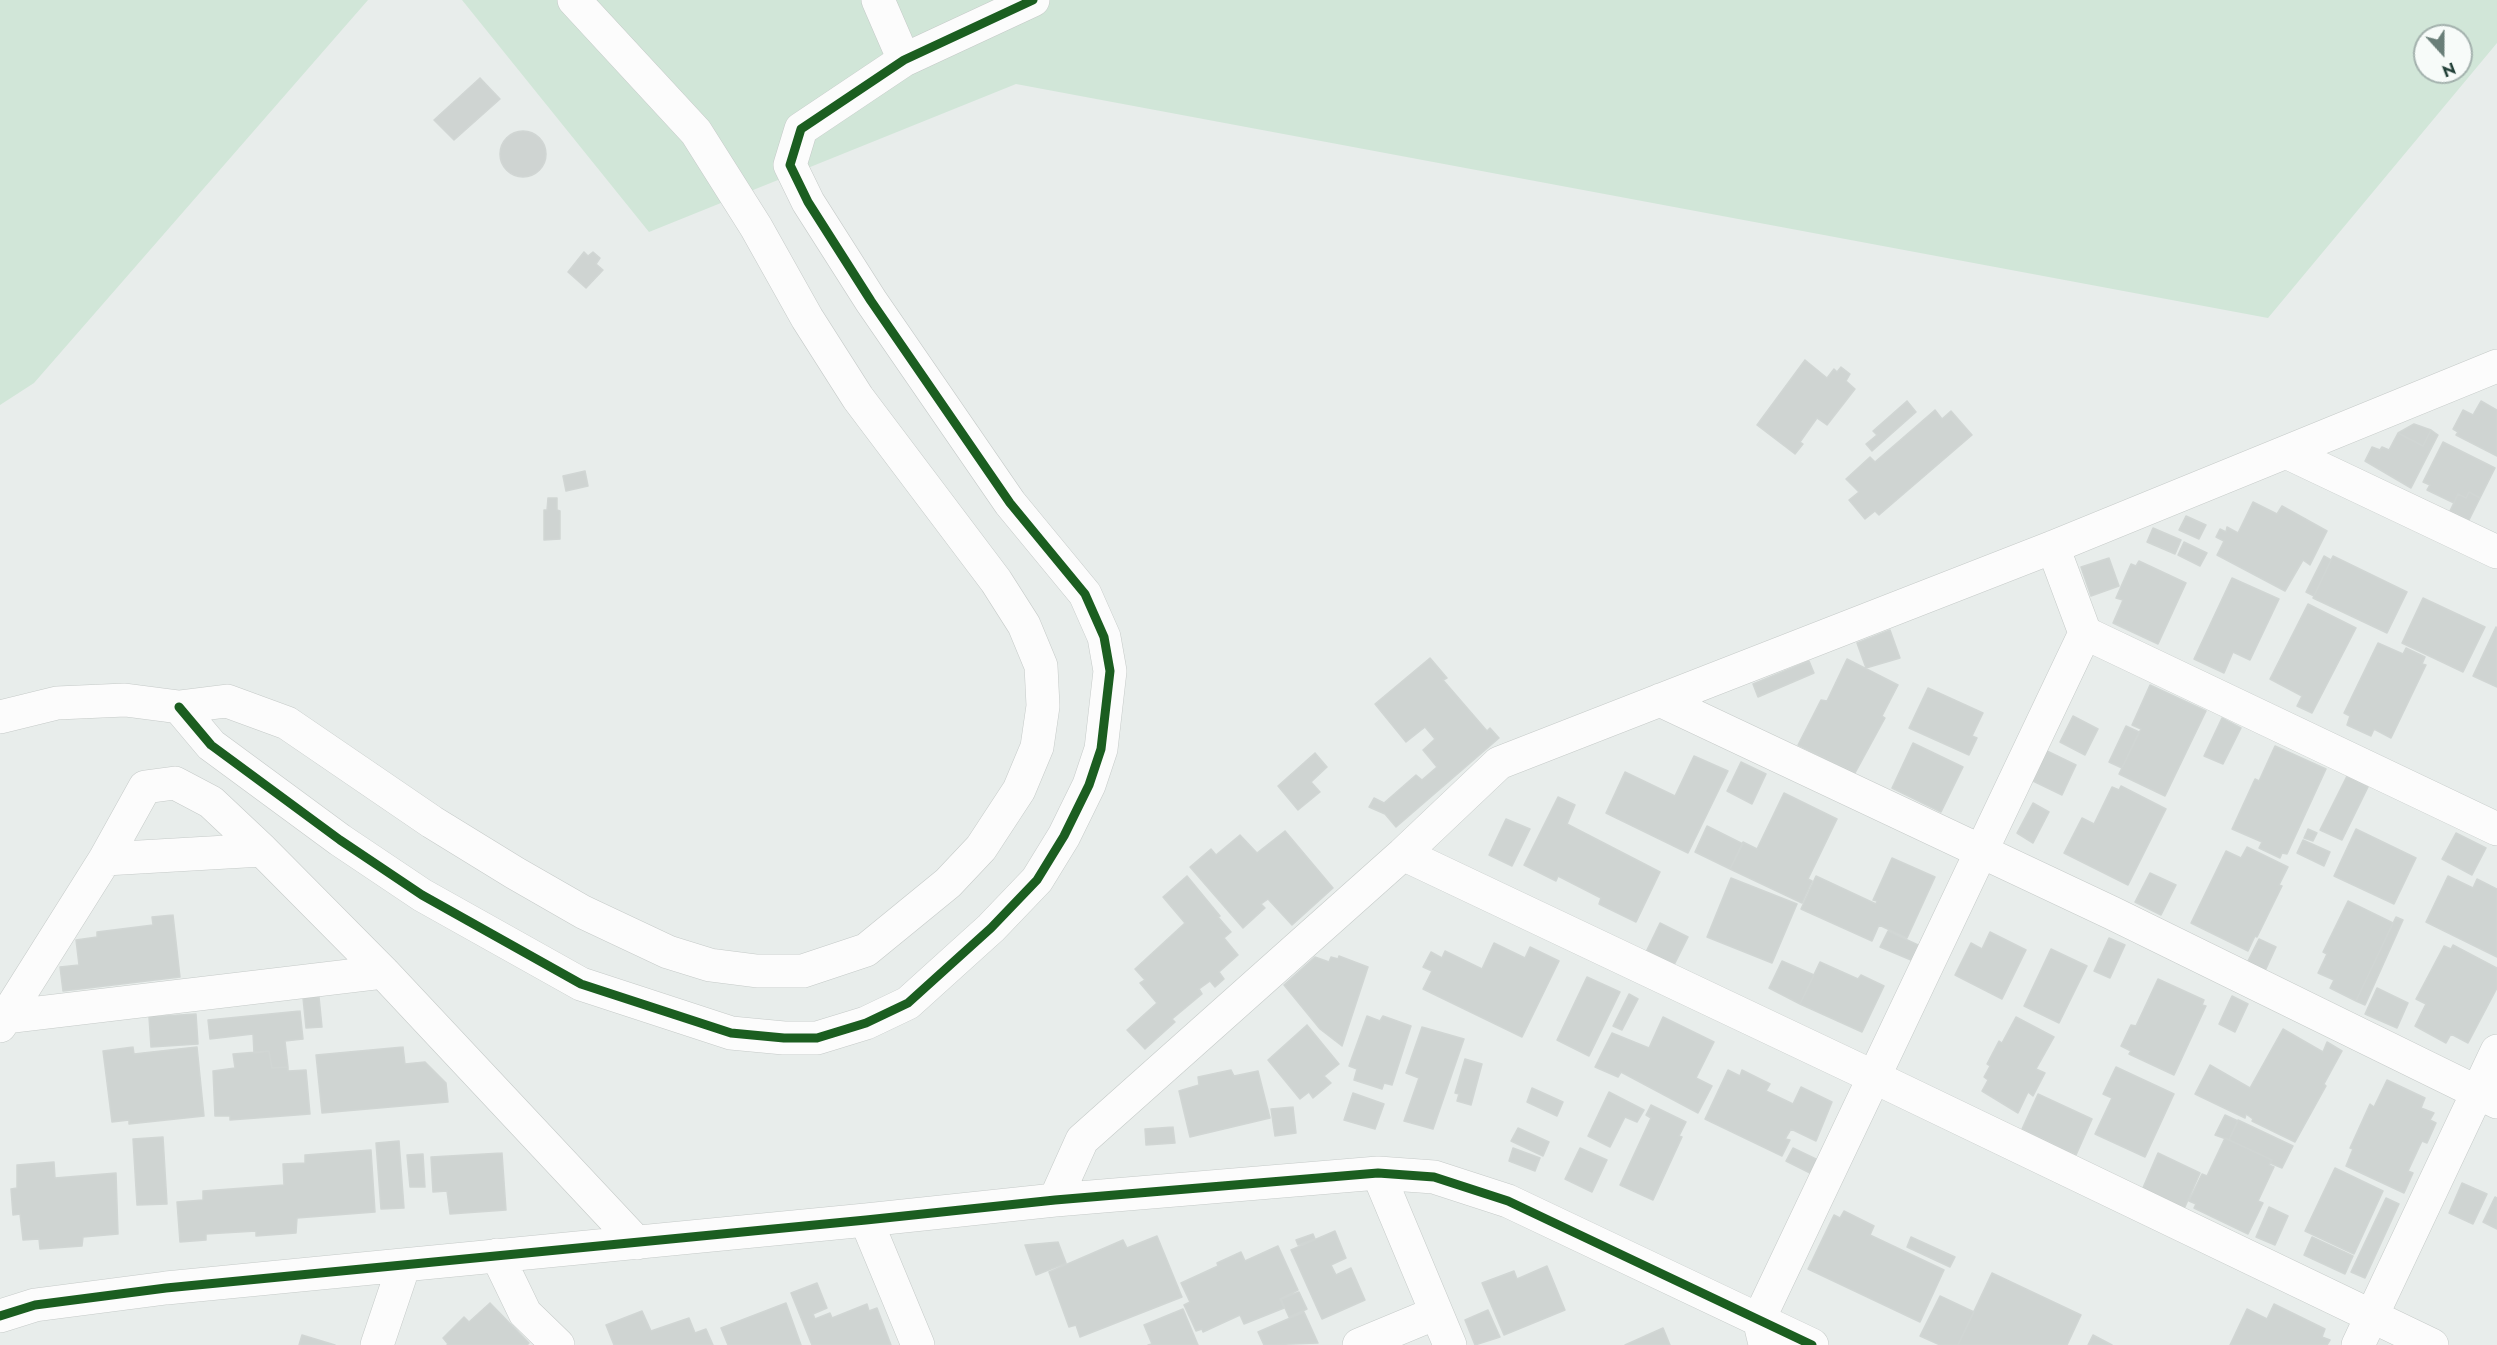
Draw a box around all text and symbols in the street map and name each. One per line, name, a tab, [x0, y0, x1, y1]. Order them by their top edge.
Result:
north arrow	[2413, 24, 2473, 84]
text: N	[2439, 56, 2459, 82]

